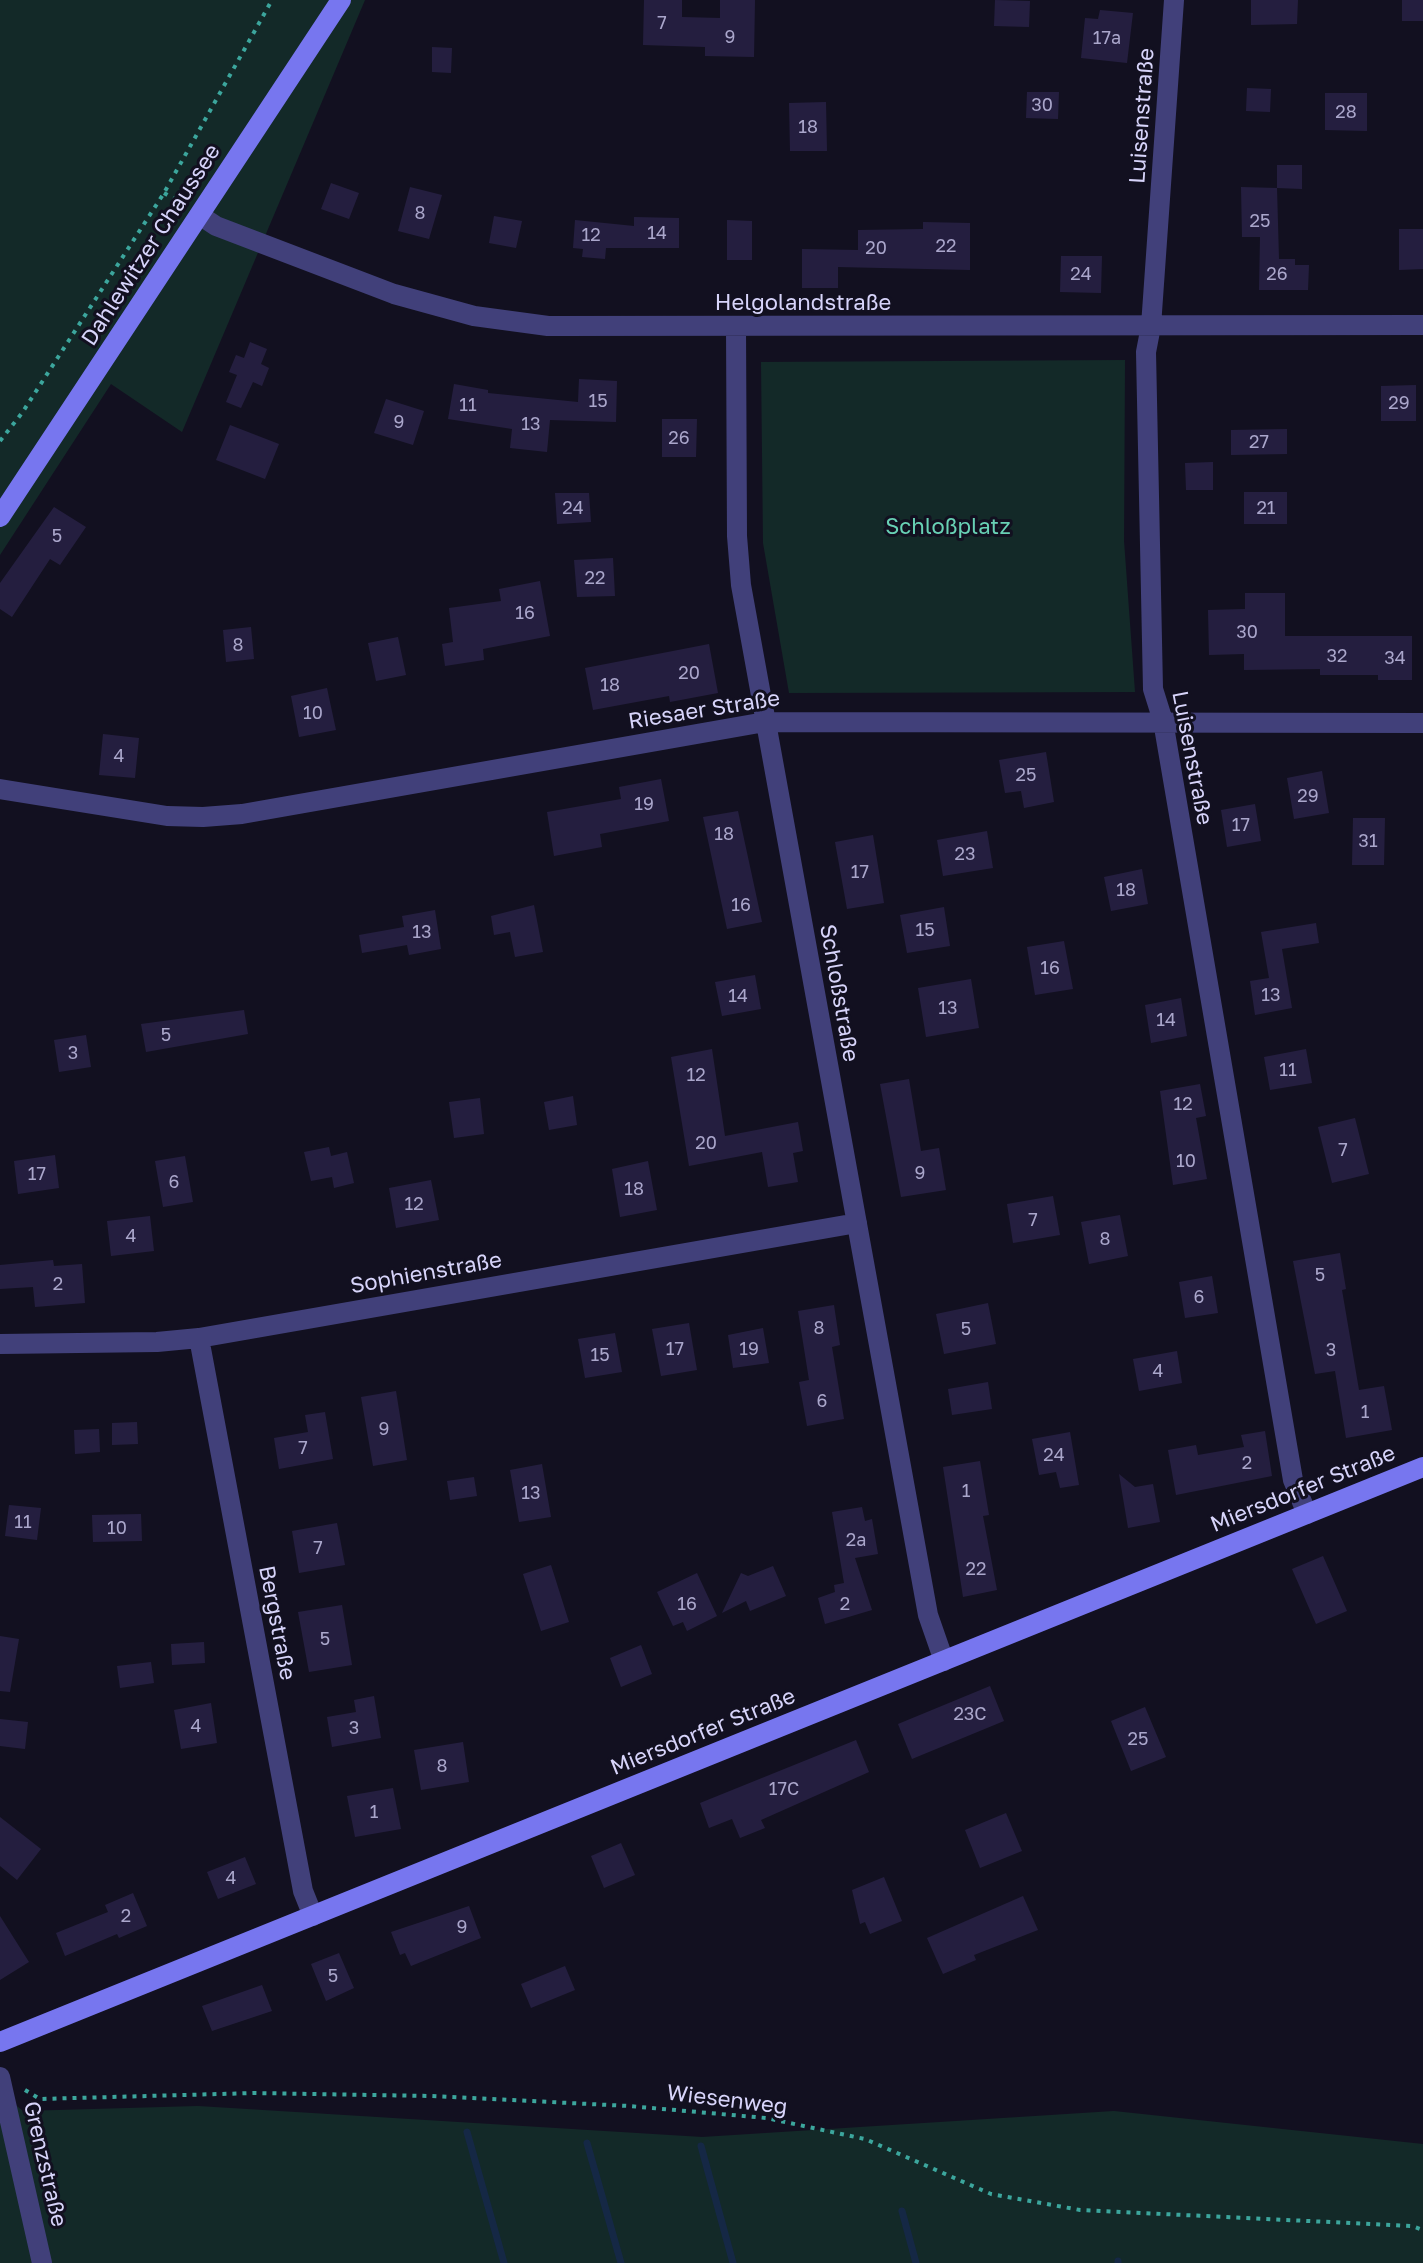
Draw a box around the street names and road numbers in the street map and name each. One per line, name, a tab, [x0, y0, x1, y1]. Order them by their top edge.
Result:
street label: Luisenstraße	[1124, 47, 1160, 185]
street label: Dahlewitzer Chaussee	[76, 139, 226, 351]
street label: Helgolandstraße	[715, 290, 891, 316]
street label: Riesaer Straße	[626, 685, 782, 735]
street label: Luisenstraße	[1166, 689, 1218, 827]
street label: Schloßstraße	[814, 922, 864, 1064]
street label: Sophienstraße	[348, 1247, 504, 1299]
street label: Miersdorfer Straße	[1207, 1440, 1399, 1538]
street label: Bergstraße	[253, 1563, 301, 1683]
street label: Miersdorfer Straße	[607, 1683, 799, 1781]
street label: Wiesenweg	[665, 2080, 789, 2120]
street label: Grenzstraße	[18, 2099, 72, 2229]

